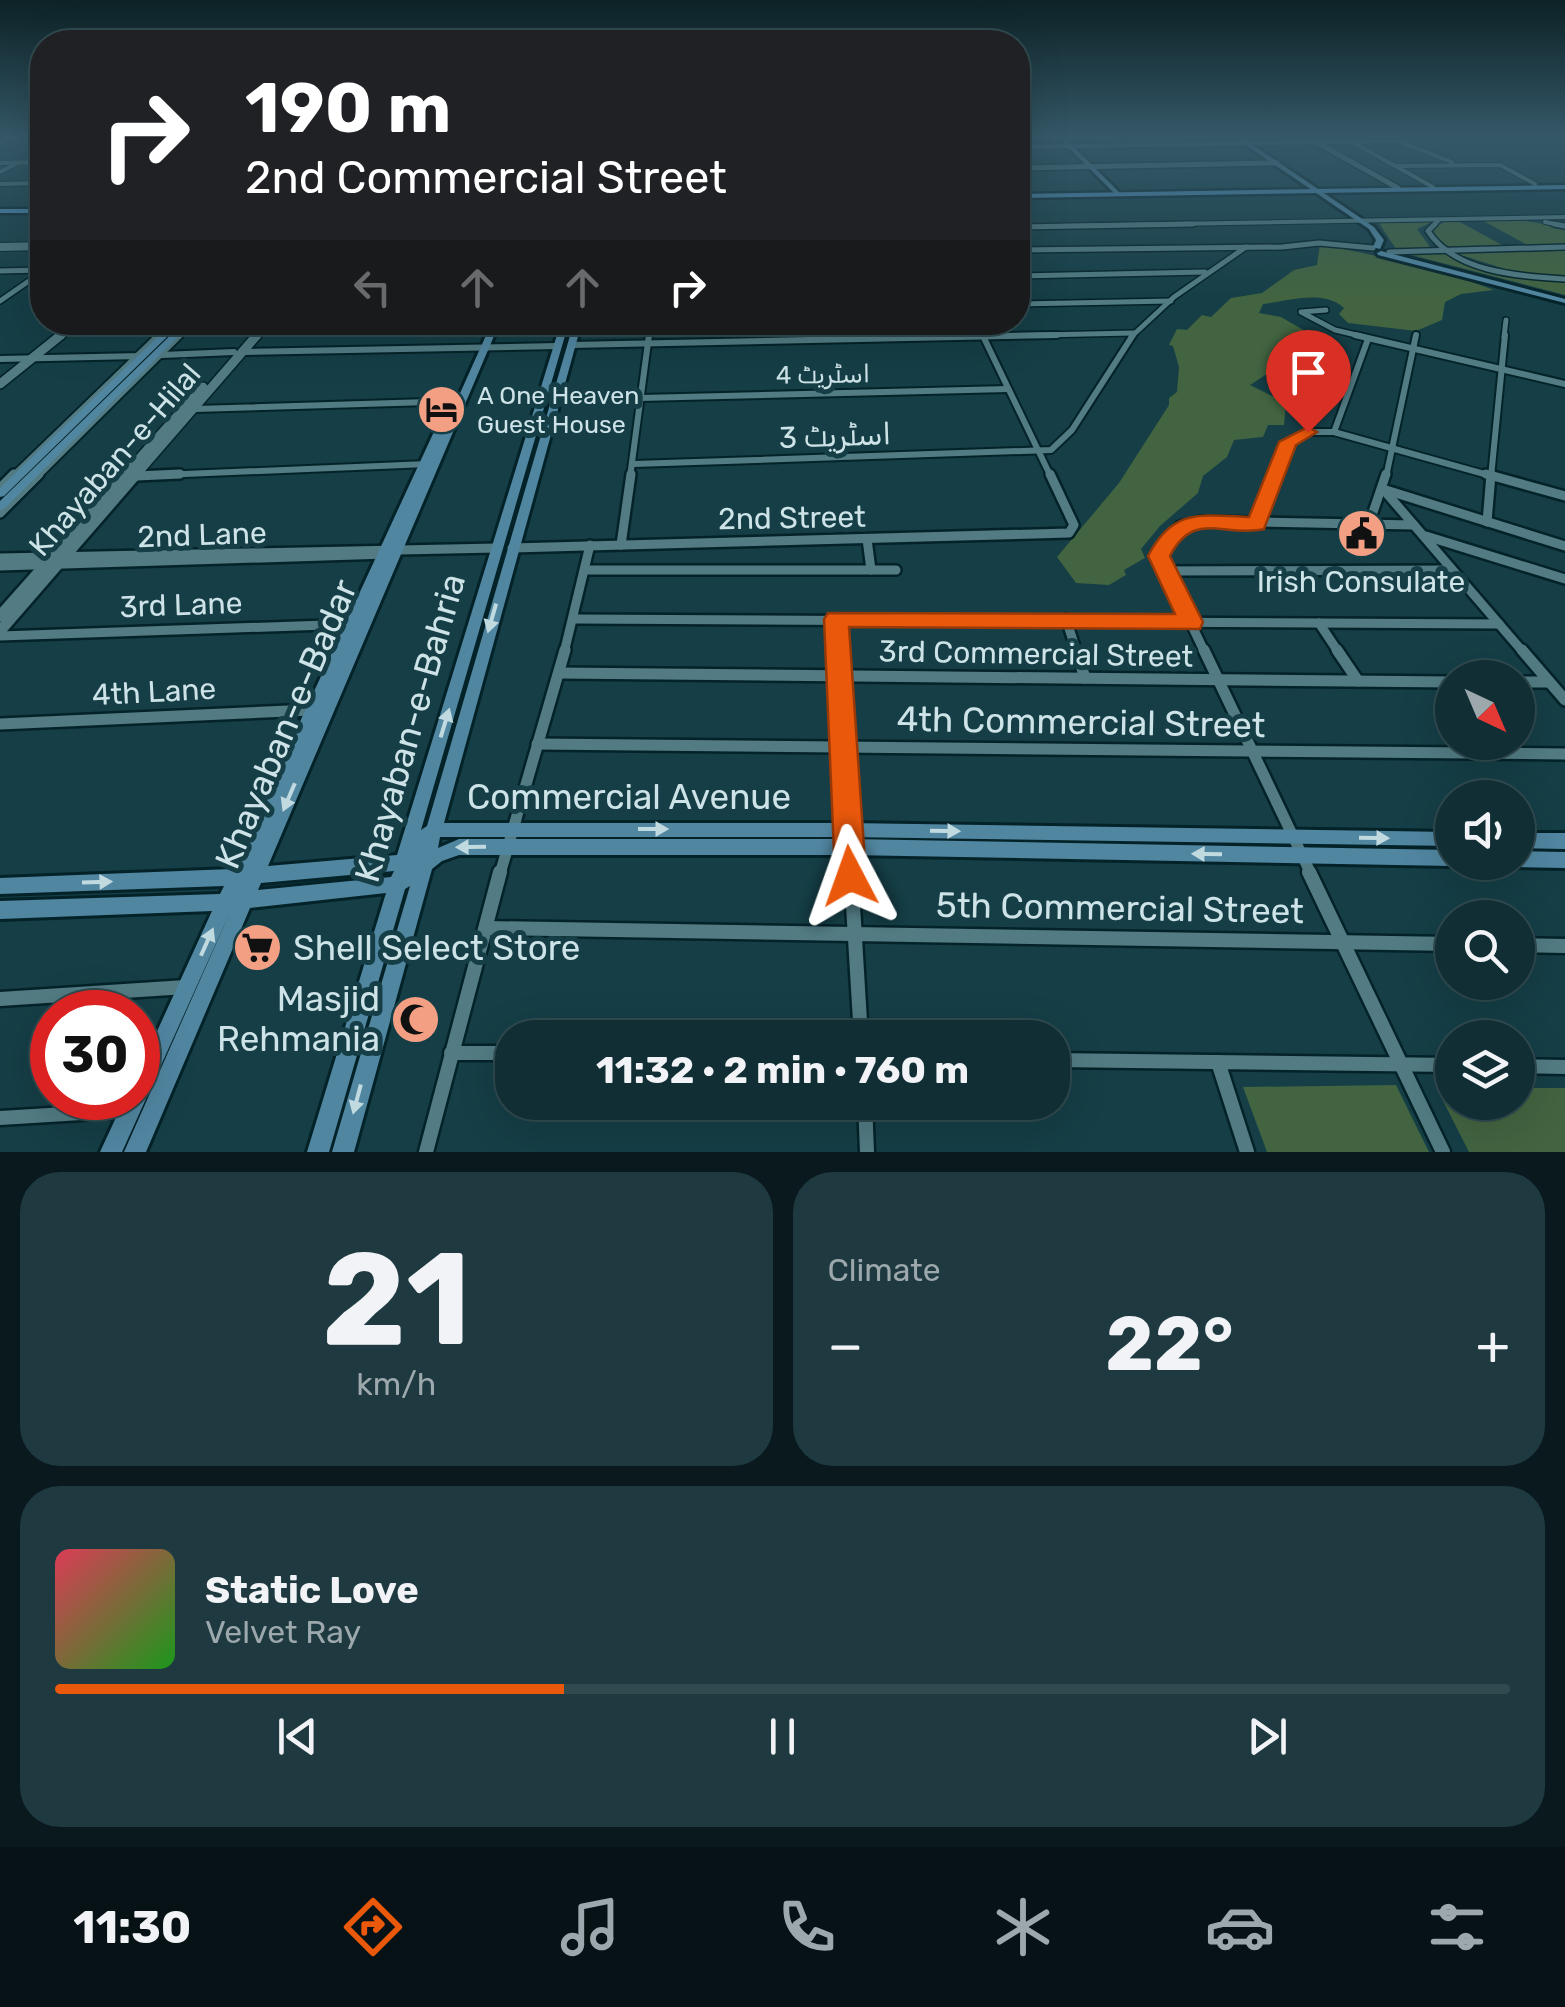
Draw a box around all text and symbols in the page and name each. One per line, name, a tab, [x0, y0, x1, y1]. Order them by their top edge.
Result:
text: 190 m	[245, 67, 451, 150]
icon: right	[80, 70, 210, 200]
text: 2nd Commercial Street	[245, 151, 727, 204]
icon: left	[345, 260, 400, 315]
icon: ahead	[450, 260, 505, 315]
icon: ahead	[555, 260, 610, 315]
icon: right	[660, 260, 715, 315]
pin	[1266, 330, 1351, 433]
icon: arrive	[1281, 345, 1336, 400]
street label: Khayaban-e-Hilal	[22, 356, 208, 564]
street label: اسٹریٹ 4	[776, 359, 870, 390]
place label: A One Heaven Guest House	[477, 381, 639, 439]
hotel icon: A One Heaven Guest House	[416, 383, 468, 435]
street label: اسٹریٹ 3	[778, 416, 892, 456]
street label: 2nd Street	[718, 499, 866, 537]
public building icon: Irish Consulate	[1335, 507, 1387, 559]
street label: 2nd Lane	[137, 515, 267, 555]
place label: Irish Consulate	[1257, 564, 1465, 600]
street label: Khayaban-e-Bahria	[346, 569, 474, 887]
street label: Khayaban-e-Badar	[206, 573, 366, 875]
street label: 3rd Lane	[119, 585, 243, 625]
one-way arrow	[484, 603, 499, 634]
street label: 3rd Commercial Street	[878, 633, 1194, 675]
north arrow	[1435, 660, 1535, 760]
map controls	[1435, 660, 1535, 1120]
street label: 4th Lane	[91, 671, 217, 713]
street label: 4th Commercial Street	[896, 698, 1266, 746]
one-way arrow	[438, 707, 453, 738]
street label: Commercial Avenue	[467, 776, 791, 818]
button: sound	[1435, 780, 1535, 880]
one-way arrow	[281, 782, 297, 812]
one-way arrow	[637, 821, 669, 837]
position arrow	[798, 824, 902, 928]
one-way arrow	[929, 824, 961, 840]
one-way arrow	[1358, 830, 1390, 846]
one-way arrow	[455, 840, 487, 856]
one-way arrow	[1191, 846, 1223, 862]
one-way arrow	[82, 874, 114, 890]
street label: 5th Commercial Street	[936, 884, 1304, 932]
button: search	[1435, 900, 1535, 1000]
supermarket icon: Shell Select Store	[232, 922, 284, 974]
one-way arrow	[198, 927, 215, 956]
place label: Shell Select Store	[293, 927, 580, 969]
place label: Masjid Rehmania	[217, 978, 380, 1060]
speed limit sign: 30	[30, 990, 160, 1120]
mosque icon: Masjid Rehmania	[389, 993, 441, 1045]
button: layers	[1435, 1020, 1535, 1120]
text: 11:32 · 2 min · 760 m	[596, 1047, 969, 1093]
one-way arrow	[349, 1084, 365, 1115]
text: 21	[322, 1222, 471, 1377]
text: Climate	[828, 1251, 941, 1289]
text: 22°	[1105, 1300, 1234, 1389]
text: −	[828, 1313, 863, 1378]
text: +	[1476, 1313, 1510, 1378]
text: km/h	[356, 1365, 436, 1403]
text: Static Love	[205, 1567, 419, 1613]
text: Velvet Ray	[205, 1613, 361, 1651]
icon: previous	[270, 1709, 325, 1764]
icon: pause	[755, 1709, 810, 1764]
icon: next	[1240, 1709, 1295, 1764]
icon: directions	[338, 1892, 408, 1962]
icon: music	[555, 1892, 625, 1962]
icon: phone	[772, 1892, 842, 1962]
icon: climate	[988, 1892, 1058, 1962]
icon: car	[1205, 1892, 1275, 1962]
icon: filters	[1422, 1892, 1492, 1962]
text: 11:30	[73, 1901, 191, 1954]

